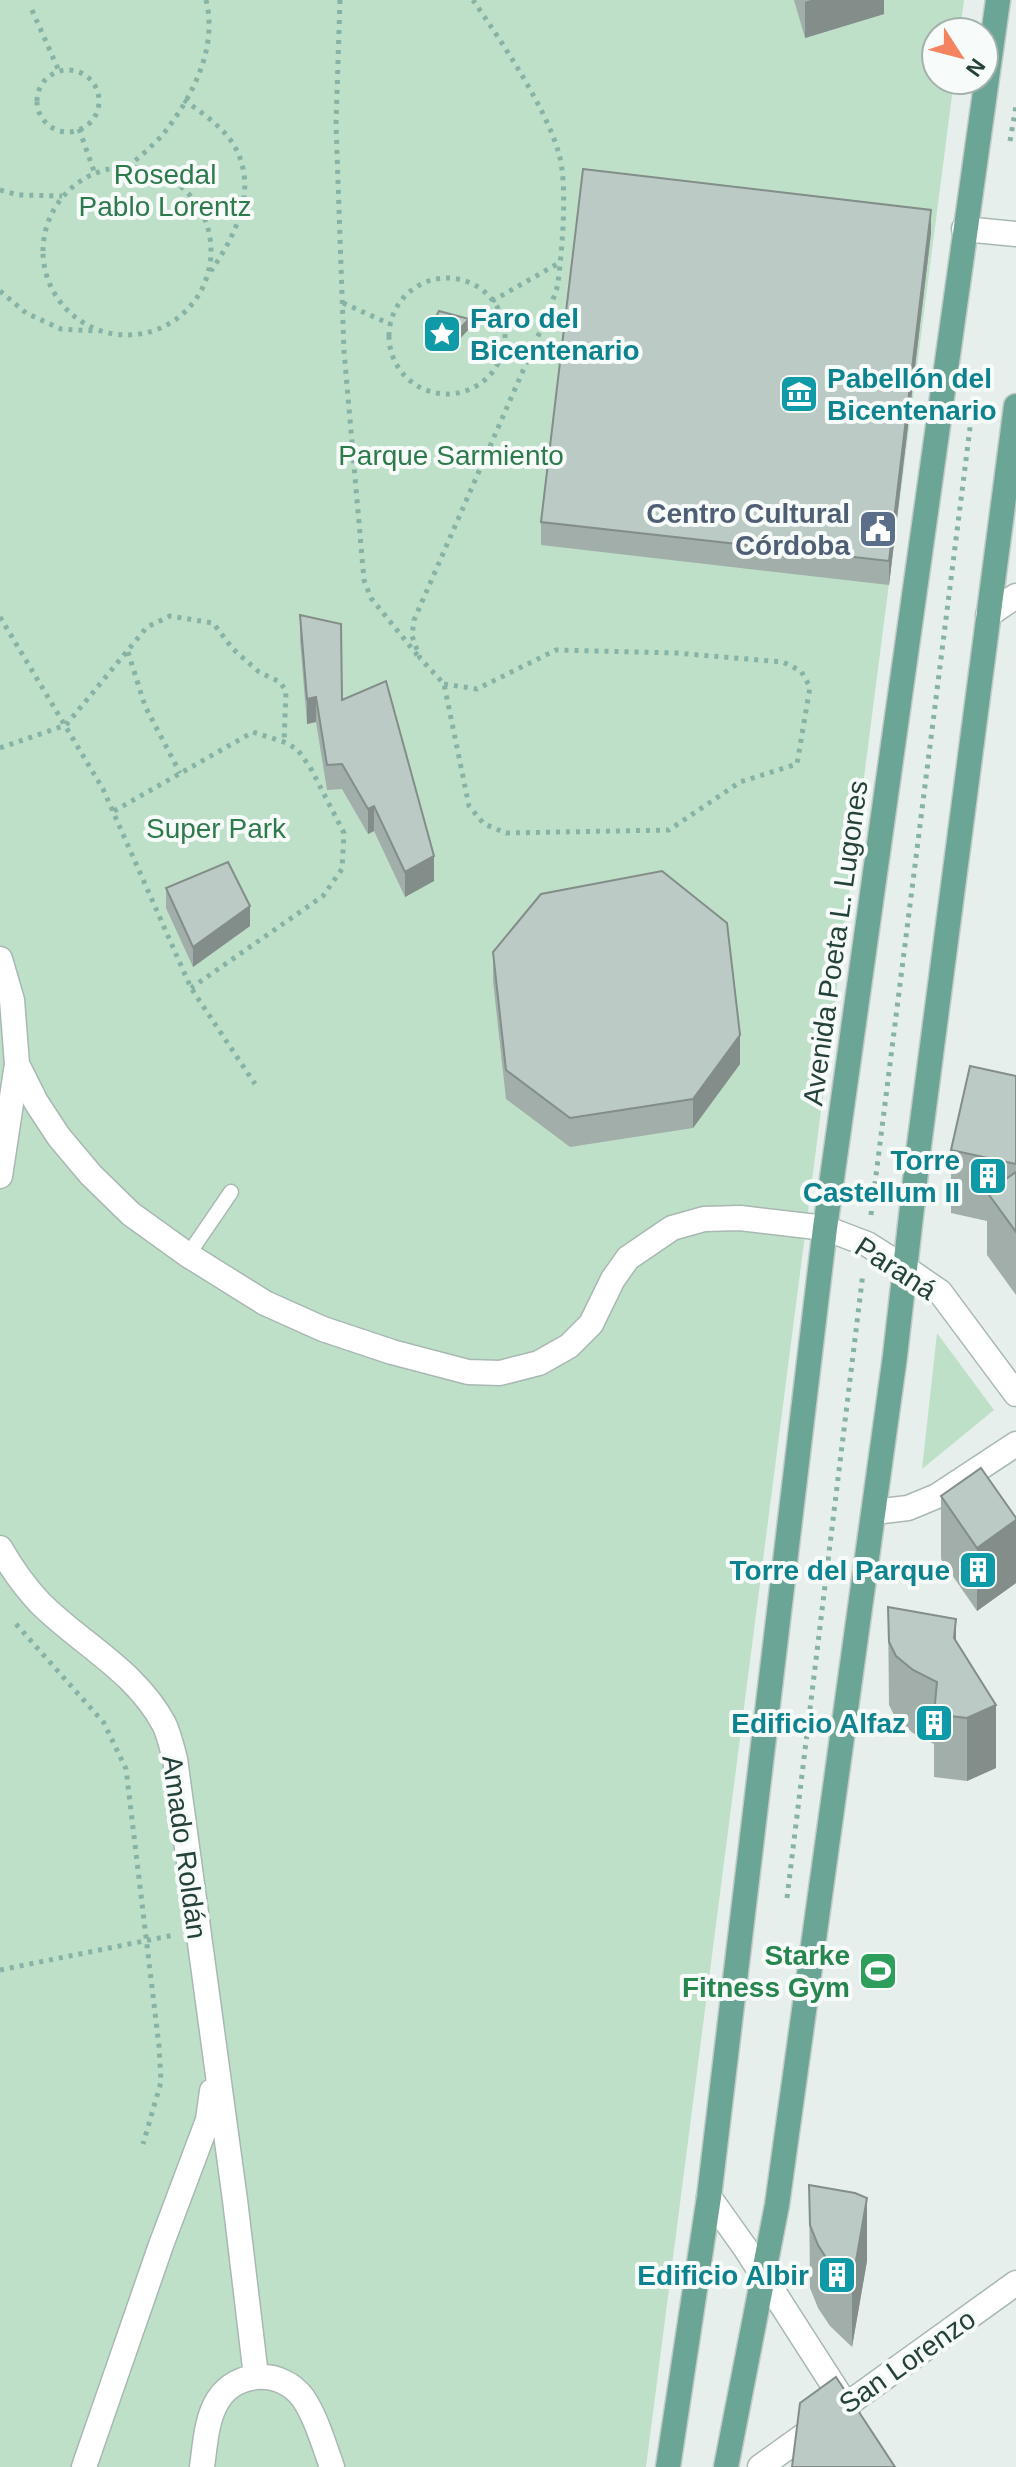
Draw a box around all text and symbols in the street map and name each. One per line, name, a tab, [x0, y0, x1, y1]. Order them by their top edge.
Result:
north arrow	[920, 16, 1000, 96]
text: N	[961, 54, 991, 81]
park label: Rosedal Pablo Lorentz	[79, 159, 251, 222]
place label: Faro del Bicentenario	[470, 303, 640, 366]
place icon: Faro del Bicentenario	[421, 313, 463, 355]
place label: Pabellón del Bicentenario	[827, 363, 997, 426]
museum icon: Pabellón del Bicentenario	[778, 373, 820, 415]
park label: Parque Sarmiento	[338, 440, 564, 471]
place label: Centro Cultural Córdoba	[646, 498, 850, 561]
public building icon: Centro Cultural Córdoba	[857, 508, 899, 550]
street label: Avenida Poeta L. Lugones	[797, 779, 874, 1108]
park label: Super Park	[146, 813, 287, 844]
place label: Torre Castellum II	[803, 1145, 960, 1208]
building icon: Torre Castellum II	[967, 1155, 1009, 1197]
street label: Paraná	[849, 1231, 942, 1306]
building icon: Torre del Parque	[957, 1549, 999, 1591]
place label: Torre del Parque	[730, 1555, 950, 1586]
building icon: Edificio Alfaz	[913, 1702, 955, 1744]
place label: Edificio Alfaz	[731, 1708, 906, 1739]
street label: Amado Roldán	[156, 1753, 213, 1941]
place label: Starke Fitness Gym	[682, 1940, 850, 2003]
sports icon: Starke Fitness Gym	[857, 1950, 899, 1992]
building icon: Edificio Albir	[816, 2254, 858, 2296]
place label: Edificio Albir	[637, 2260, 809, 2291]
street label: San Lorenzo	[833, 2303, 981, 2420]

